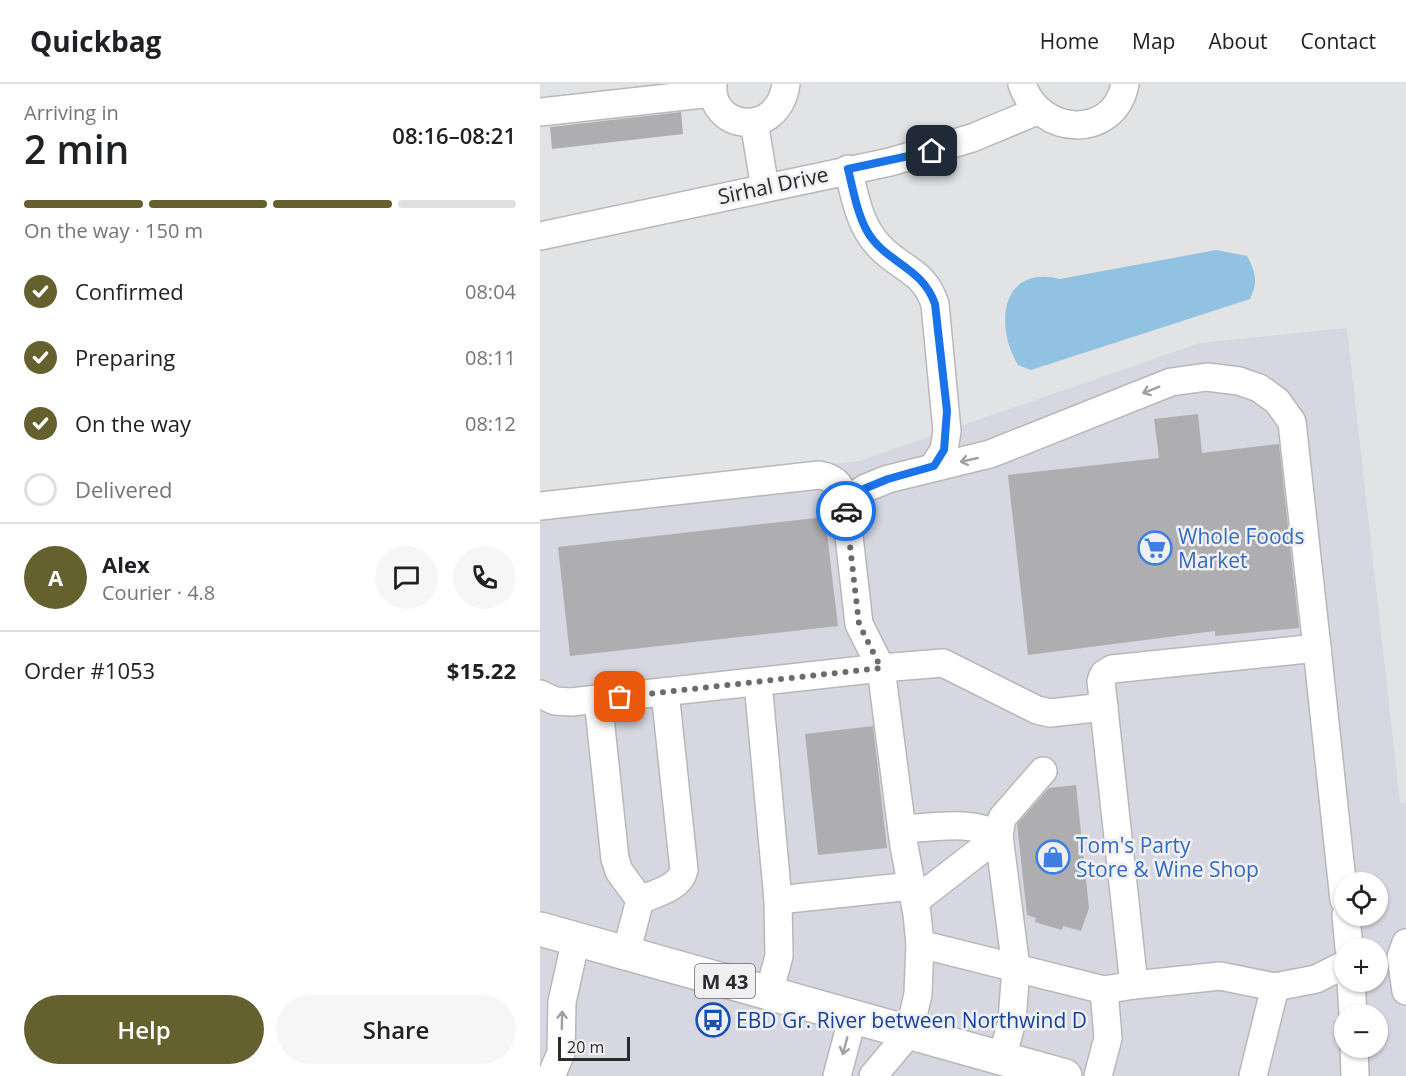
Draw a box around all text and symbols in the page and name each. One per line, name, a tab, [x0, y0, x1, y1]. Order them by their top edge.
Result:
text: Quickbag	[30, 22, 161, 60]
text: Home	[1040, 27, 1099, 55]
text: Map	[1132, 27, 1175, 55]
text: About	[1208, 27, 1268, 55]
text: Contact	[1301, 27, 1376, 55]
text: Arriving in	[24, 99, 119, 126]
text: 08:16–08:21	[392, 120, 516, 150]
text: 2 min	[24, 122, 129, 175]
pin	[906, 125, 957, 176]
icon: home	[915, 134, 948, 167]
street label: Sirhal Drive	[715, 160, 831, 210]
text: On the way · 150 m	[24, 217, 203, 244]
icon: check	[24, 275, 57, 308]
text: Confirmed	[75, 276, 184, 306]
text: 08:04	[465, 278, 516, 305]
icon: check	[24, 341, 57, 374]
text: Preparing	[75, 342, 175, 372]
text: 08:11	[465, 344, 516, 371]
one-way arrow	[1142, 385, 1160, 396]
icon: check	[24, 407, 57, 440]
text: On the way	[75, 408, 191, 438]
text: 08:12	[465, 410, 516, 437]
one-way arrow	[959, 455, 979, 466]
text: Delivered	[75, 474, 173, 504]
courier	[816, 481, 876, 541]
icon: car	[830, 495, 863, 528]
place label: Whole Foods Market	[1178, 522, 1304, 574]
supermarket icon: Whole Foods Market	[1137, 530, 1173, 566]
button: chat	[375, 546, 438, 609]
button: phone	[453, 546, 516, 609]
text: Alex	[102, 549, 150, 579]
text: A	[48, 562, 63, 592]
text: Courier · 4.8	[102, 579, 215, 606]
text: Order #1053	[24, 655, 155, 685]
text: $15.22	[447, 655, 516, 685]
pin	[594, 671, 645, 722]
icon: bag	[603, 680, 636, 713]
place label: Tom's Party Store & Wine Shop	[1076, 831, 1259, 883]
shop icon: Tom's Party Store & Wine Shop	[1035, 839, 1071, 875]
map controls	[1334, 872, 1388, 1058]
button: locate	[1334, 872, 1388, 926]
button: +	[1334, 938, 1388, 992]
road number: M 43	[695, 964, 755, 998]
button: Help	[24, 995, 264, 1064]
button: Share	[276, 995, 516, 1064]
bus stop icon: EBD Gr. River between Northwind D	[695, 1002, 731, 1038]
button: −	[1334, 1004, 1388, 1058]
place label: EBD Gr. River between Northwind D	[736, 1006, 1087, 1034]
one-way arrow	[556, 1010, 568, 1030]
scale bar	[558, 1034, 630, 1062]
text: 20 m	[567, 1036, 604, 1058]
one-way arrow	[839, 1036, 850, 1055]

